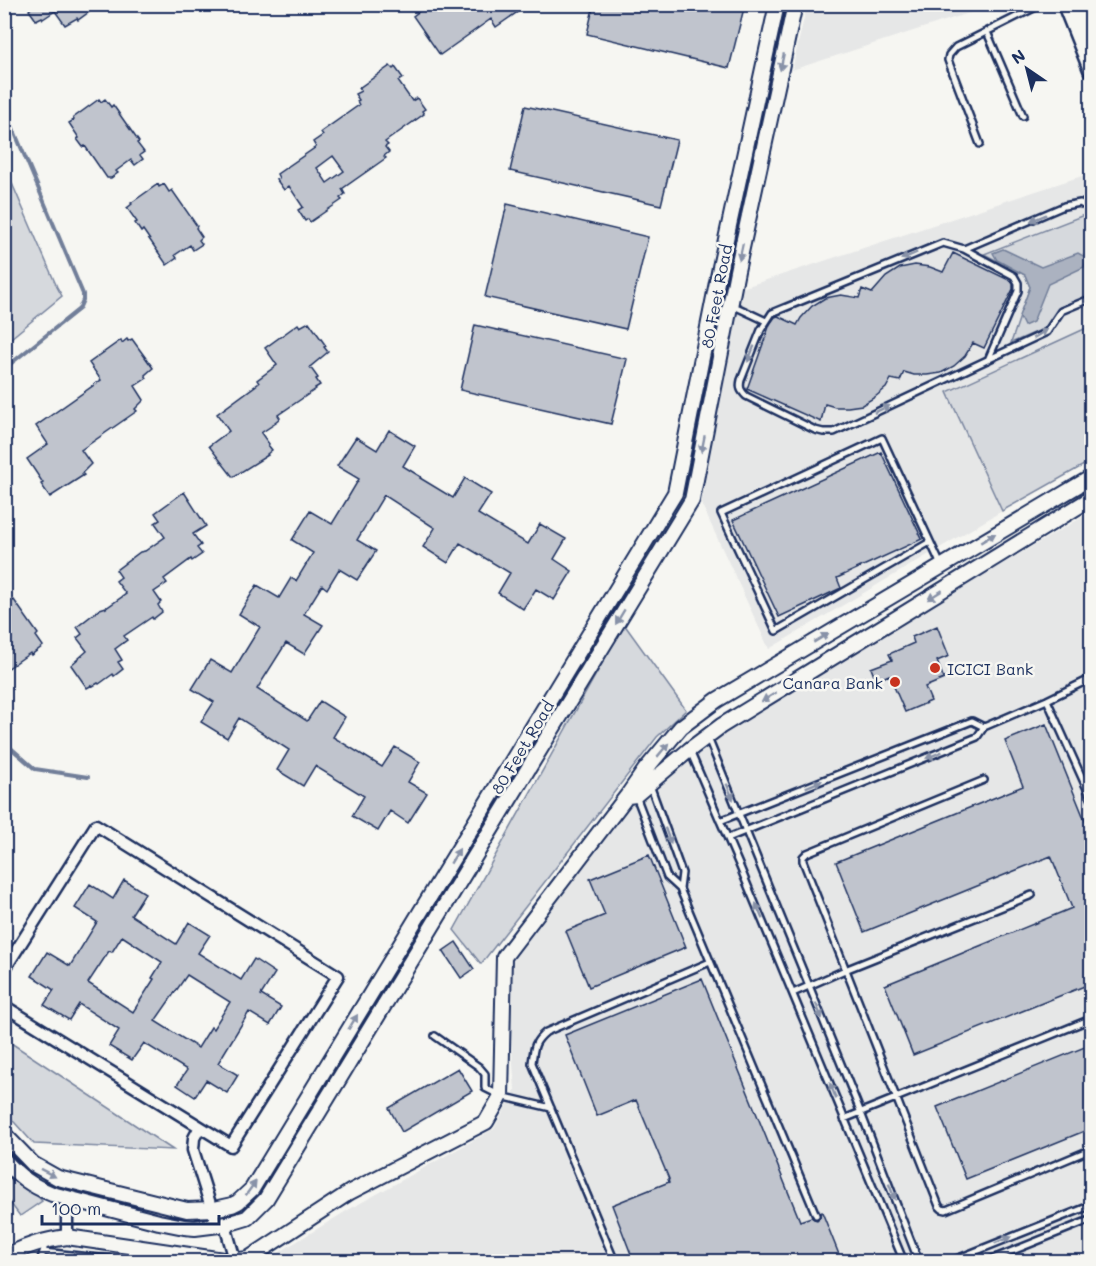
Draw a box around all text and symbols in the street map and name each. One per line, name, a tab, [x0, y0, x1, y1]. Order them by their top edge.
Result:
north arrow	[997, 39, 1057, 99]
text: N	[1007, 44, 1029, 68]
one-way arrow	[777, 52, 787, 71]
one-way arrow	[1029, 213, 1046, 222]
street label: 80 Feet Road	[696, 242, 736, 350]
one-way arrow	[736, 243, 746, 262]
one-way arrow	[901, 252, 918, 261]
one-way arrow	[1032, 329, 1048, 340]
one-way arrow	[746, 346, 756, 364]
one-way arrow	[873, 405, 890, 414]
one-way arrow	[698, 434, 707, 453]
one-way arrow	[980, 533, 996, 544]
one-way arrow	[926, 589, 943, 600]
one-way arrow	[615, 609, 626, 625]
one-way arrow	[813, 633, 829, 644]
place label: ICICI Bank	[947, 658, 1033, 679]
marker: ICICI Bank	[928, 661, 942, 675]
place label: Canara Bank	[782, 672, 883, 693]
marker: Canara Bank	[888, 675, 902, 689]
one-way arrow	[761, 692, 777, 703]
street label: 80 Feet Road	[486, 696, 558, 798]
one-way arrow	[656, 742, 669, 758]
one-way arrow	[925, 750, 943, 760]
one-way arrow	[805, 779, 823, 788]
one-way arrow	[725, 783, 735, 801]
one-way arrow	[664, 827, 674, 845]
one-way arrow	[449, 848, 460, 864]
one-way arrow	[754, 902, 763, 920]
one-way arrow	[815, 1002, 824, 1020]
one-way arrow	[348, 1014, 359, 1030]
one-way arrow	[828, 1082, 838, 1100]
one-way arrow	[40, 1168, 57, 1178]
one-way arrow	[245, 1181, 257, 1197]
one-way arrow	[887, 1183, 897, 1201]
scale bar	[42, 1188, 219, 1226]
text: 100 m	[51, 1196, 101, 1220]
one-way arrow	[994, 1235, 1012, 1244]

